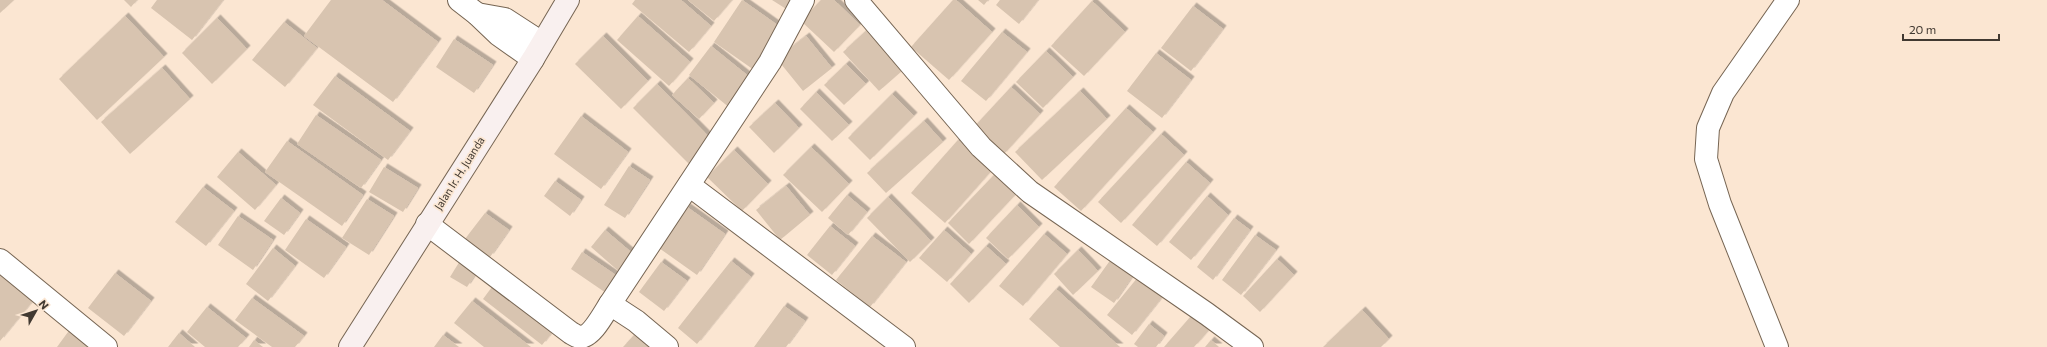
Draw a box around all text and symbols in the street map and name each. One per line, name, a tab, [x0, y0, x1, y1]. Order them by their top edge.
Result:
scale bar	[1903, 16, 1999, 42]
text: 20 m	[1909, 22, 1936, 36]
street label: Jalan Ir. H. Juanda	[431, 134, 488, 213]
north arrow	[16, 291, 56, 331]
text: N	[37, 297, 52, 312]

